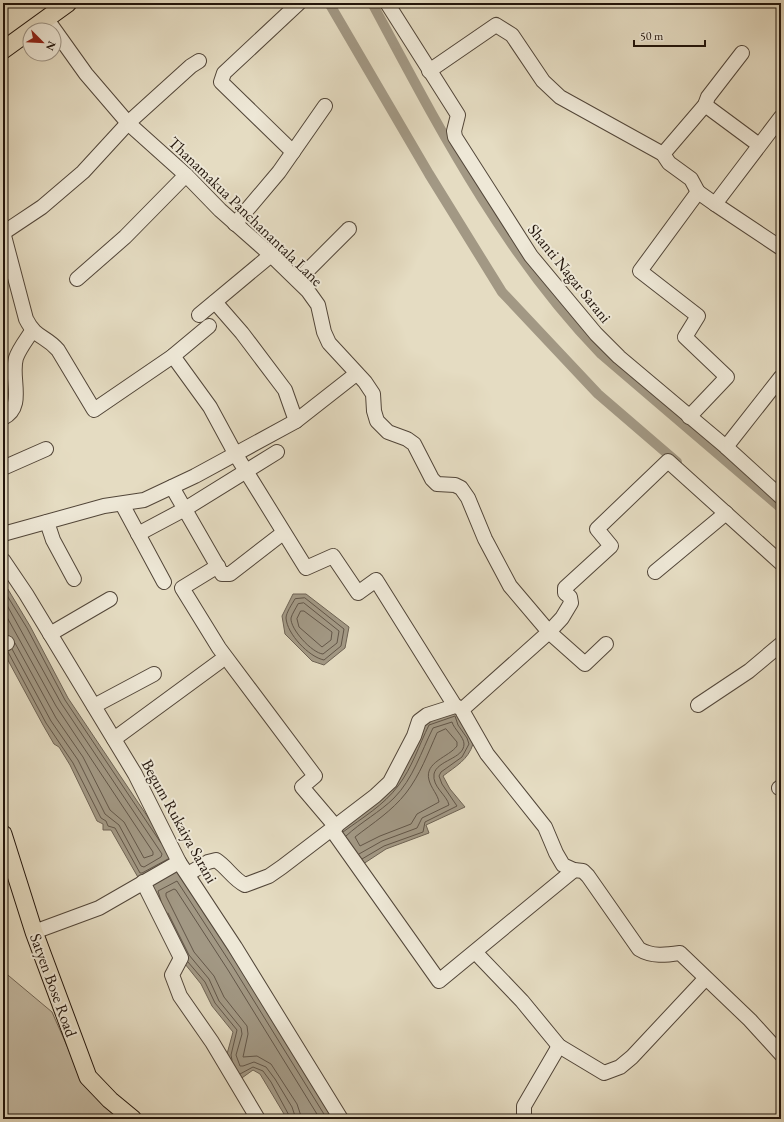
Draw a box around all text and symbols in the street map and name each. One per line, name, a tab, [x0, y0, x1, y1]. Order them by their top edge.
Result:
north arrow	[22, 22, 62, 62]
scale bar	[634, 22, 705, 48]
text: 50 m	[640, 28, 664, 44]
text: N	[43, 39, 59, 53]
street label: Thanamakua Panchanantala Lane	[164, 132, 327, 291]
street label: Shanti Nagar Sarani	[523, 219, 616, 327]
street label: Begum Rukaiya Sarani	[137, 756, 222, 887]
street label: Satyen Bose Road	[25, 930, 82, 1041]

